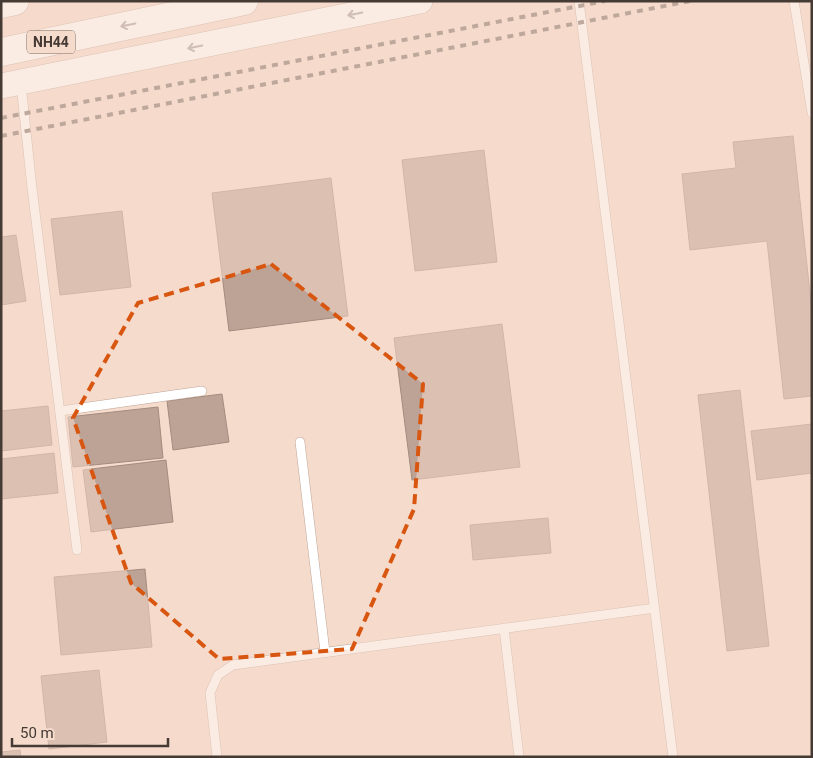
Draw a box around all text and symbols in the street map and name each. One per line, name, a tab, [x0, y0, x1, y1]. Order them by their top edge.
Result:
one-way arrow	[347, 10, 363, 20]
one-way arrow	[120, 21, 136, 30]
road number: NH44	[27, 31, 75, 54]
one-way arrow	[188, 43, 204, 52]
scale bar	[12, 716, 169, 748]
text: 50 m	[20, 724, 54, 742]

